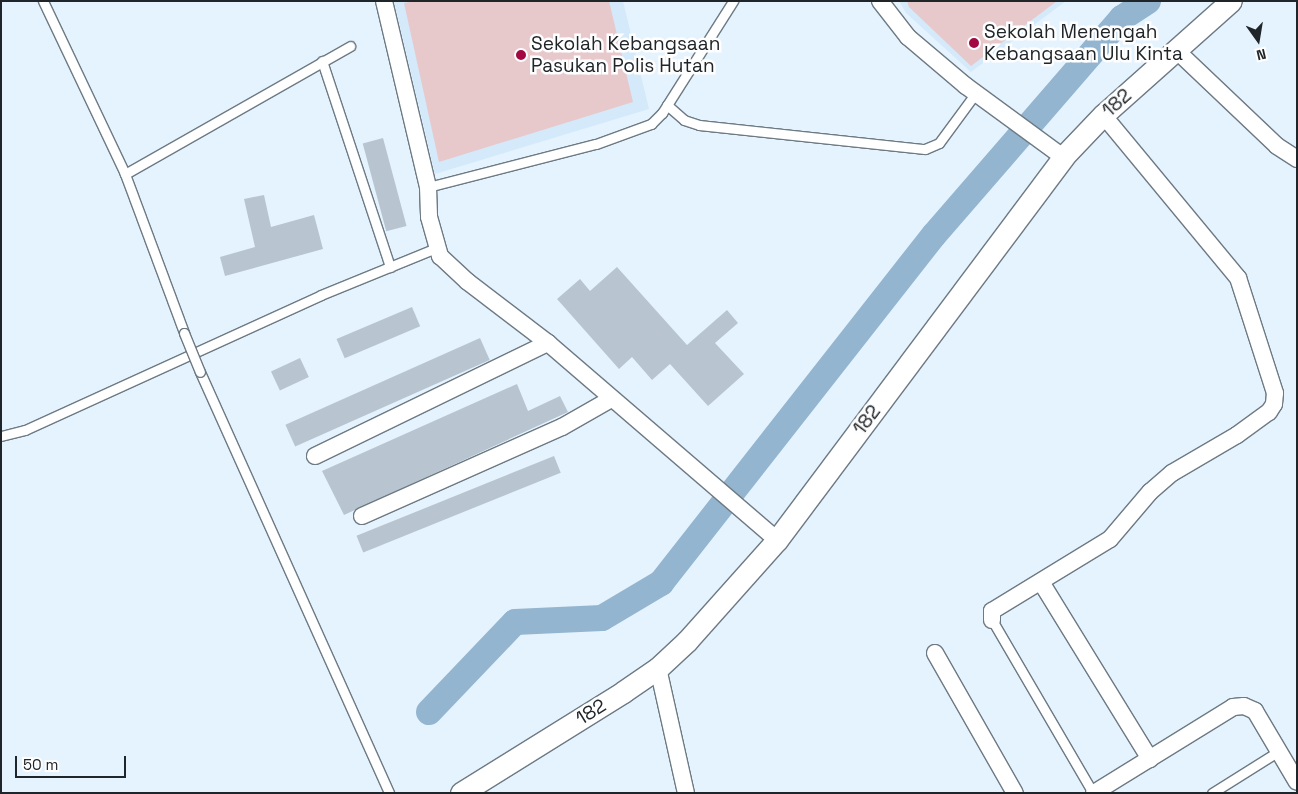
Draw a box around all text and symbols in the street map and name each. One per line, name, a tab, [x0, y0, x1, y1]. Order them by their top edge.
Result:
north arrow	[1233, 15, 1283, 65]
place label: Sekolah Menengah Kebangsaan Ulu Kinta	[984, 21, 1183, 65]
place label: Sekolah Kebangsaan Pasukan Polis Hutan	[531, 33, 720, 77]
marker: Sekolah Menengah Kebangsaan Ulu Kinta	[968, 37, 980, 49]
text: N	[1255, 45, 1268, 64]
marker: Sekolah Kebangsaan Pasukan Polis Hutan	[515, 49, 527, 61]
street label: 182	[1098, 84, 1136, 122]
street label: 182	[848, 401, 886, 439]
street label: 182	[572, 694, 610, 730]
scale bar	[18, 746, 129, 778]
text: 50 m	[23, 755, 58, 774]

